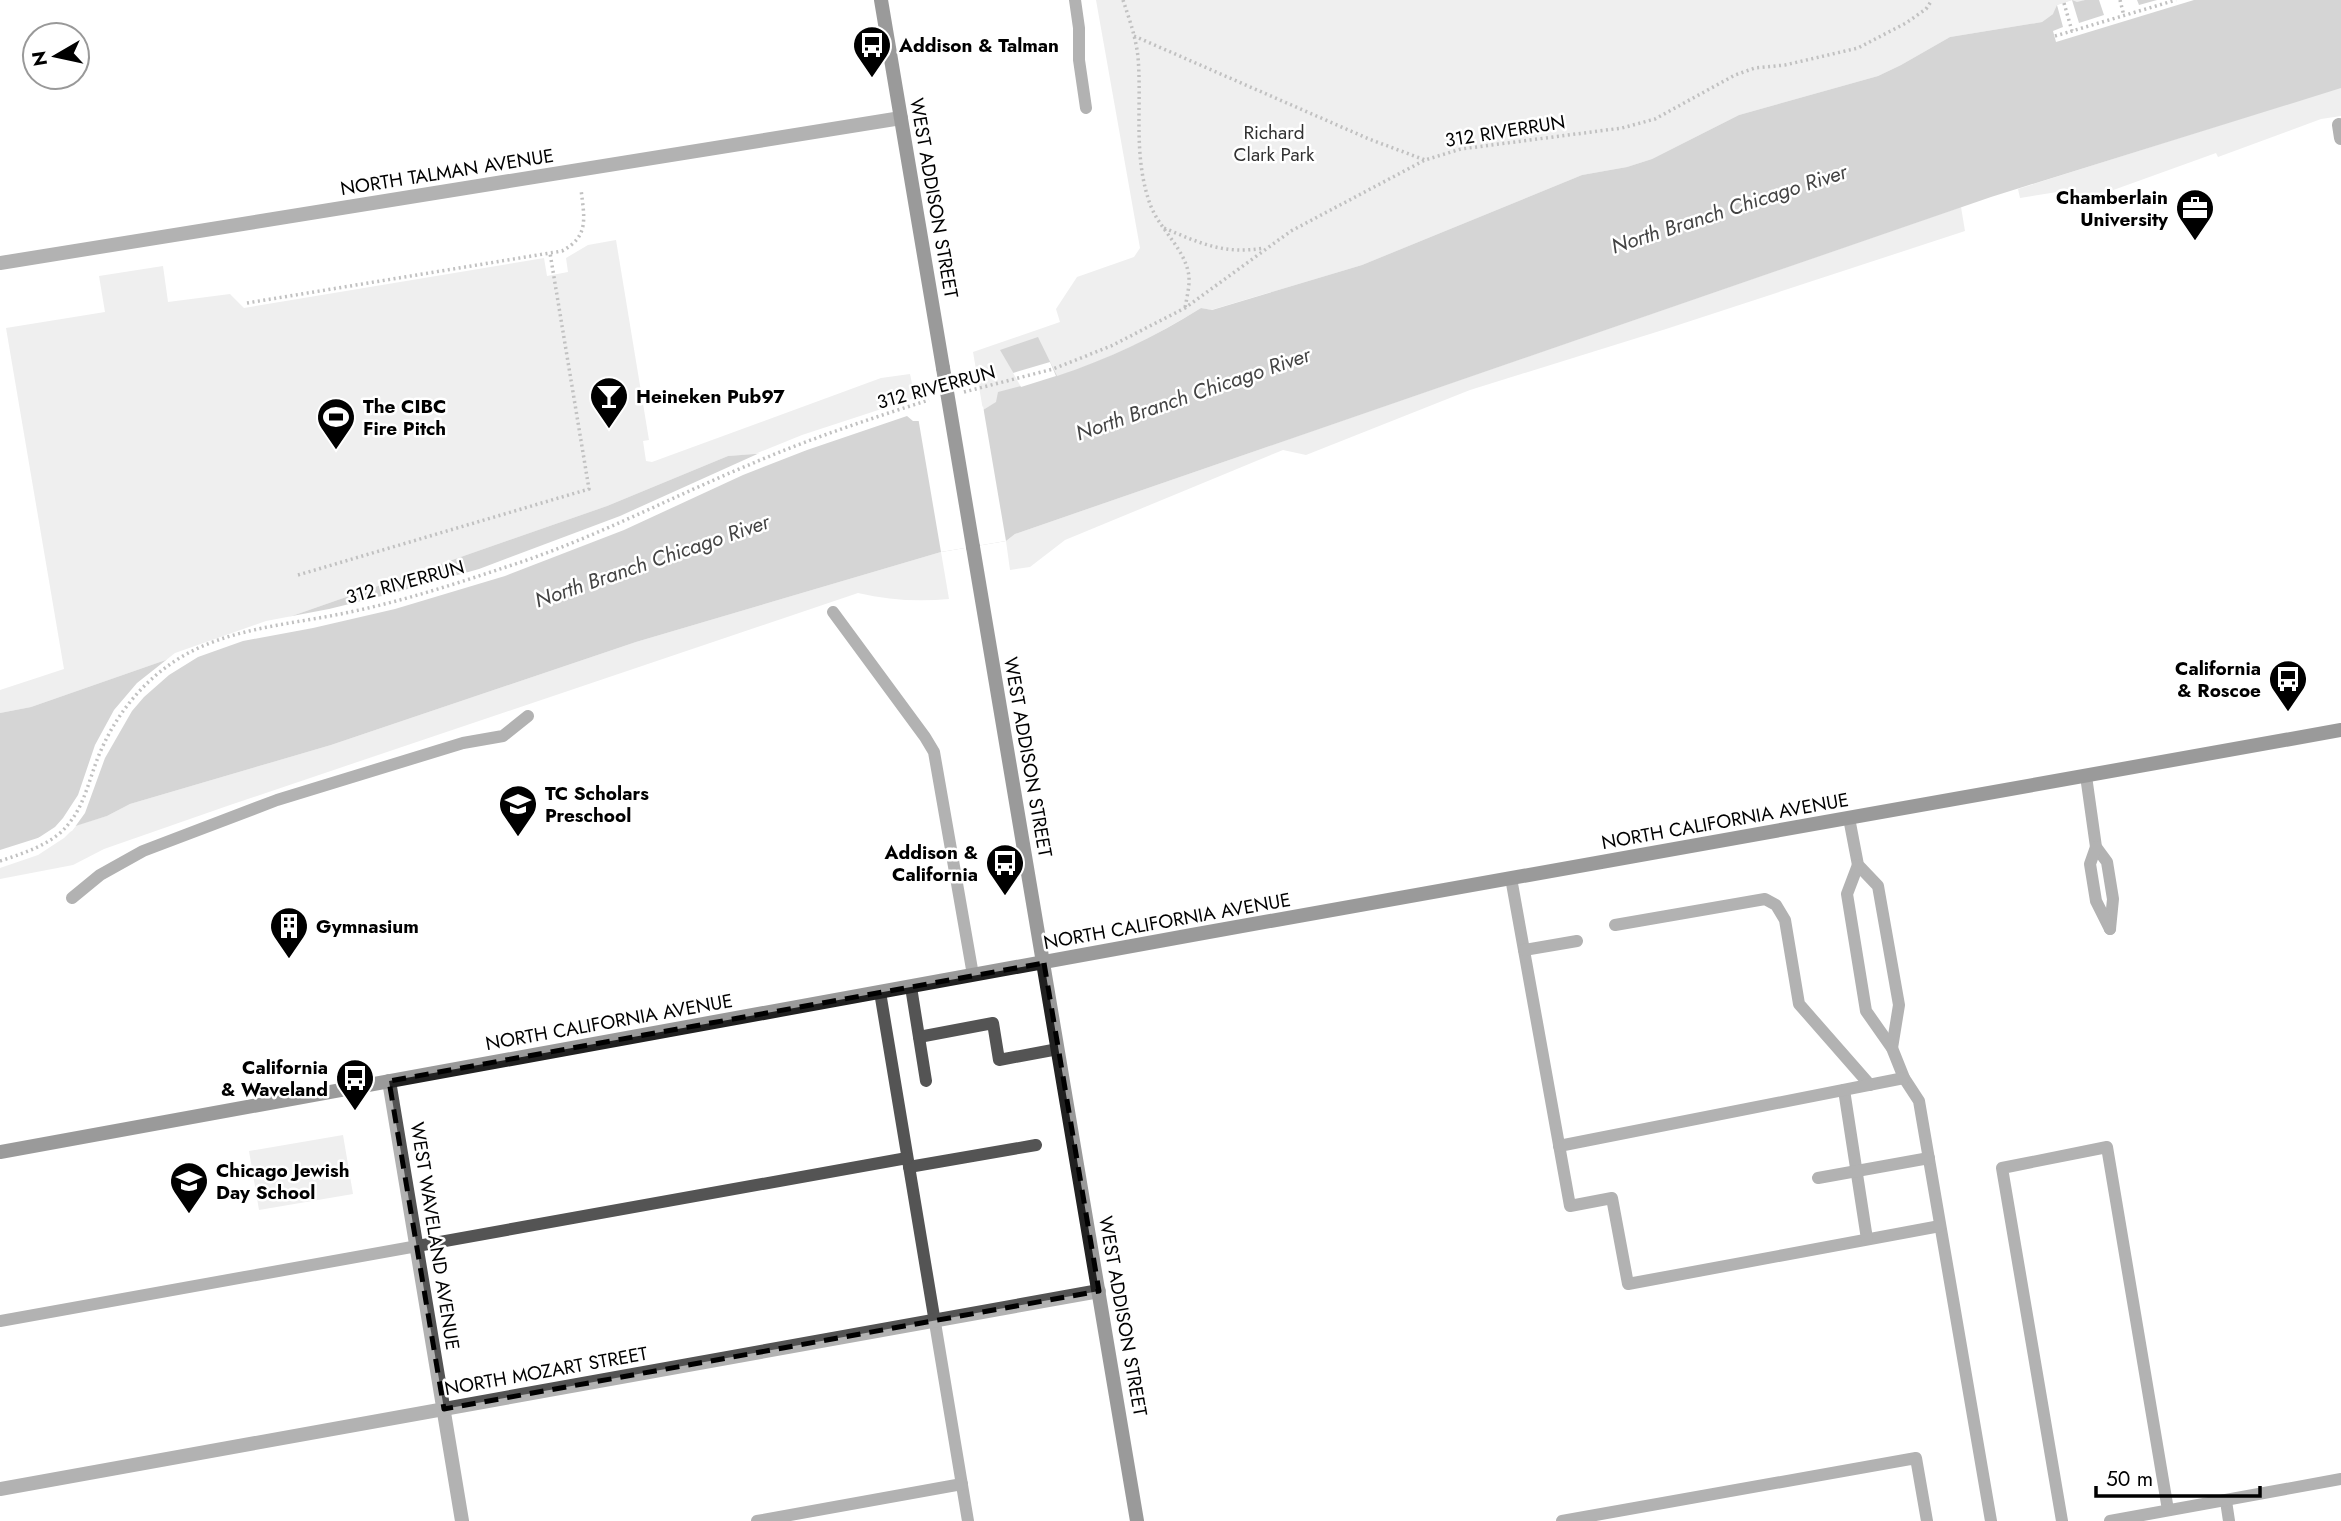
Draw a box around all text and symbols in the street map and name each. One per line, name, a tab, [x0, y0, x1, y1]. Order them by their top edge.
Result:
north arrow	[21, 21, 91, 91]
bus stop icon: Addison & Talman	[851, 24, 893, 79]
place label: Addison & Talman	[898, 32, 1059, 59]
text: N	[25, 49, 54, 68]
street label: WEST ADDISON STREET	[903, 96, 965, 300]
street label: 312 RIVERRUN	[1443, 108, 1567, 154]
park label: Richard Clark Park	[1234, 119, 1315, 168]
street label: NORTH TALMAN AVENUE	[338, 142, 556, 202]
water label: North Branch Chicago River	[1607, 156, 1852, 261]
place label: Chamberlain University	[2056, 184, 2169, 233]
office icon: Chamberlain University	[2174, 187, 2216, 242]
water label: North Branch Chicago River	[1072, 339, 1315, 448]
street label: 312 RIVERRUN	[874, 358, 998, 416]
bar icon: Heineken Pub97	[588, 375, 630, 430]
place label: Heineken Pub97	[636, 383, 785, 410]
place label: The CIBC Fire Pitch	[363, 393, 446, 442]
sports icon: The CIBC Fire Pitch	[315, 396, 357, 451]
water label: North Branch Chicago River	[531, 506, 774, 615]
street label: 312 RIVERRUN	[343, 553, 467, 611]
street label: WEST ADDISON STREET	[997, 655, 1059, 859]
place label: California & Roscoe	[2175, 655, 2261, 704]
bus stop icon: California & Roscoe	[2267, 658, 2309, 713]
place label: TC Scholars Preschool	[545, 780, 649, 829]
school or university icon: TC Scholars Preschool	[497, 783, 539, 838]
street label: NORTH CALIFORNIA AVENUE	[1599, 786, 1851, 856]
place label: Addison & California	[884, 839, 978, 888]
bus stop icon: Addison & California	[984, 842, 1026, 897]
street label: NORTH CALIFORNIA AVENUE	[1041, 886, 1293, 956]
building icon: Gymnasium	[268, 905, 310, 960]
place label: Gymnasium	[316, 913, 419, 940]
street label: NORTH CALIFORNIA AVENUE	[483, 987, 735, 1057]
place label: California & Waveland	[221, 1054, 328, 1103]
bus stop icon: California & Waveland	[334, 1057, 376, 1112]
street label: WEST WAVELAND AVENUE	[404, 1120, 466, 1352]
place label: Chicago Jewish Day School	[216, 1157, 350, 1206]
school or university icon: Chicago Jewish Day School	[168, 1160, 210, 1215]
street label: WEST ADDISON STREET	[1092, 1214, 1154, 1418]
street label: NORTH MOZART STREET	[442, 1340, 650, 1402]
scale bar	[2096, 1454, 2260, 1498]
text: 50 m	[2106, 1464, 2153, 1494]

